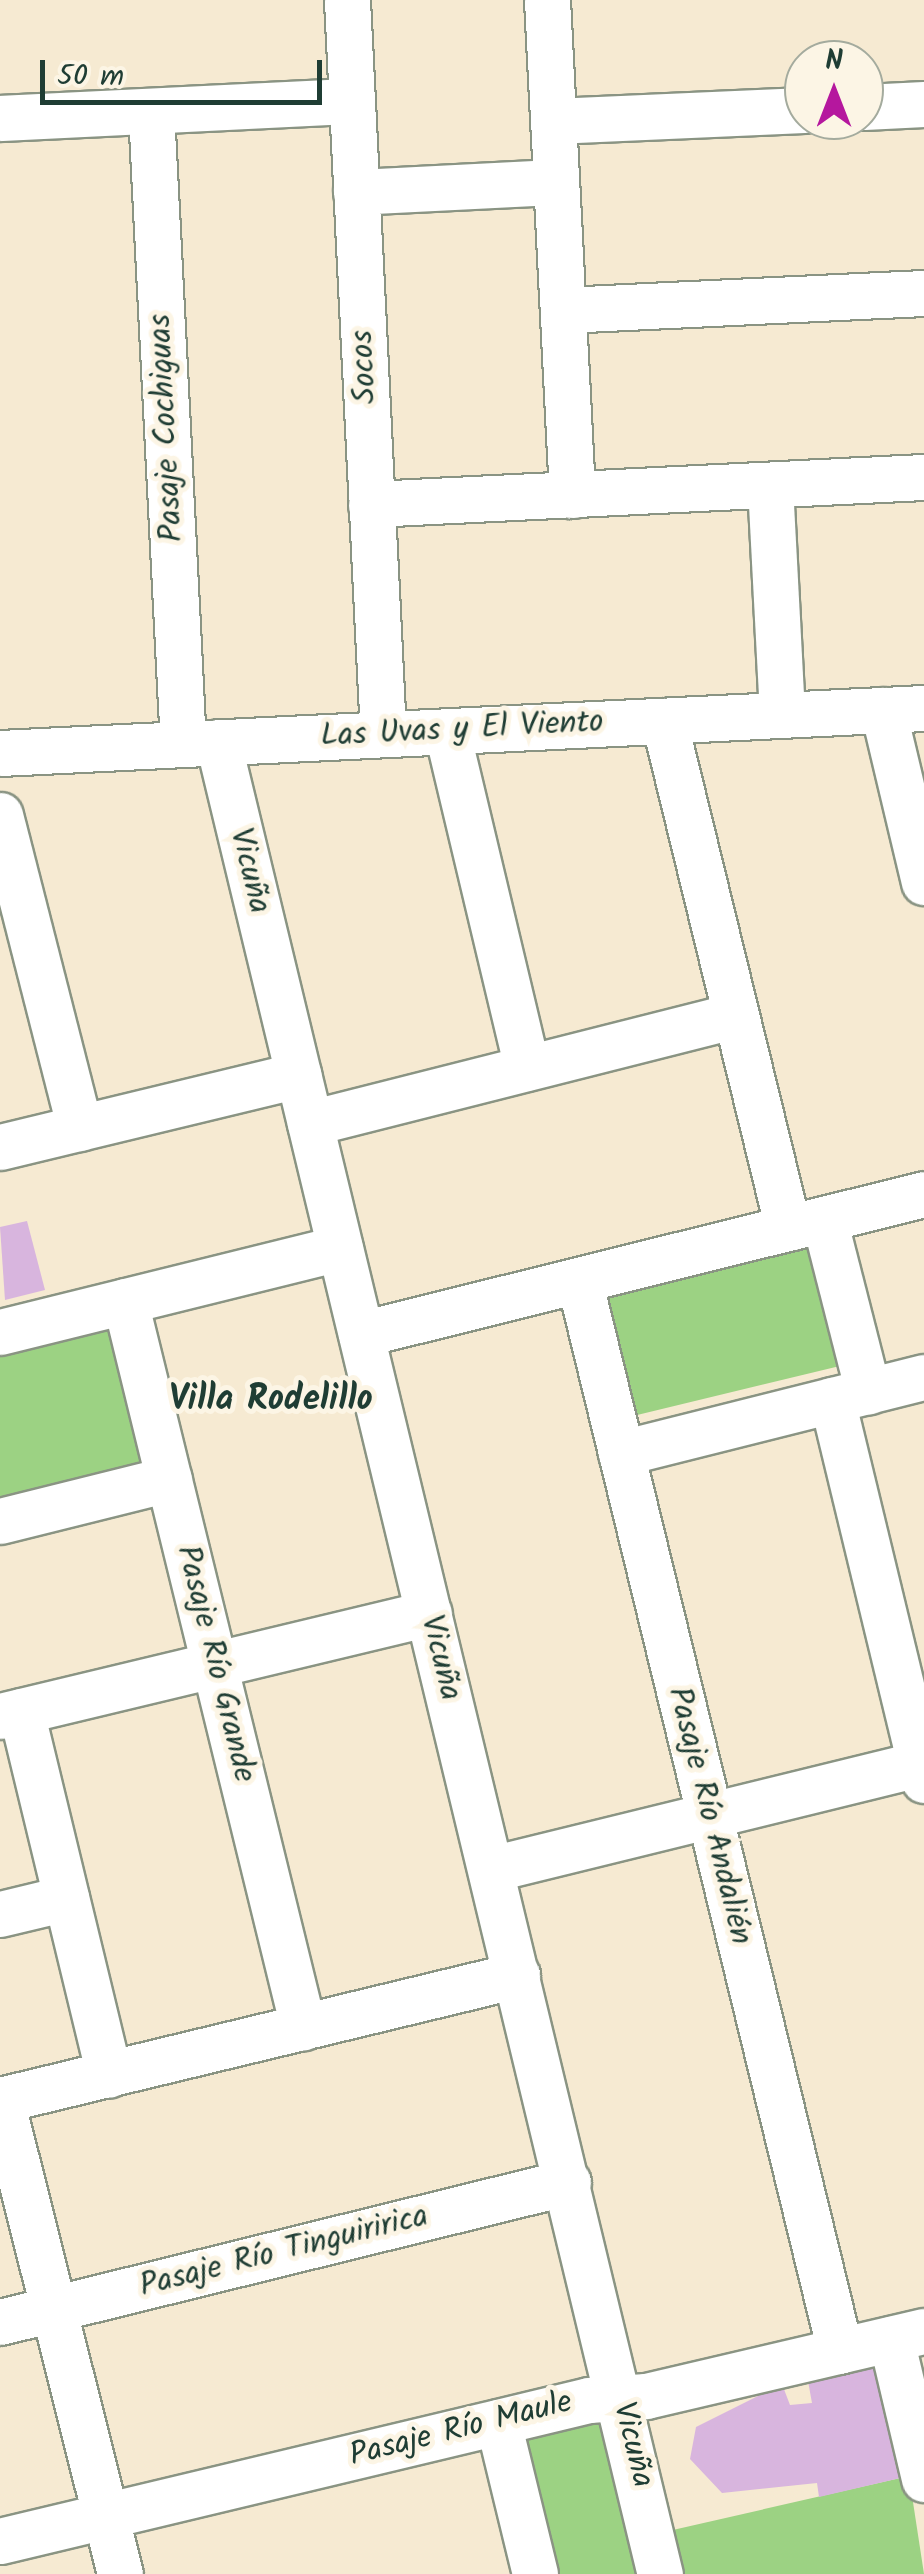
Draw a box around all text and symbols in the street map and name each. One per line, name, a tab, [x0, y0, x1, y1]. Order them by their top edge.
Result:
text: N	[825, 39, 843, 84]
scale bar	[45, 40, 328, 102]
north arrow	[784, 40, 884, 140]
text: 50 m	[57, 53, 124, 101]
street label: Pasaje Cochiguas	[142, 313, 192, 543]
street label: Socos	[344, 329, 386, 405]
street label: Las Uvas y El Viento	[320, 703, 604, 757]
street label: Vicuña	[220, 824, 278, 918]
district label: Villa Rodelillo	[169, 1379, 373, 1421]
street label: Pasaje Río Grande	[167, 1542, 263, 1786]
street label: Vicuña	[411, 1611, 469, 1705]
street label: Pasaje Río Andalién	[658, 1683, 760, 1949]
street label: Pasaje Río Tinguiririca	[136, 2198, 432, 2306]
street label: Pasaje Río Maule	[346, 2384, 576, 2476]
street label: Vicuña	[603, 2398, 661, 2492]

